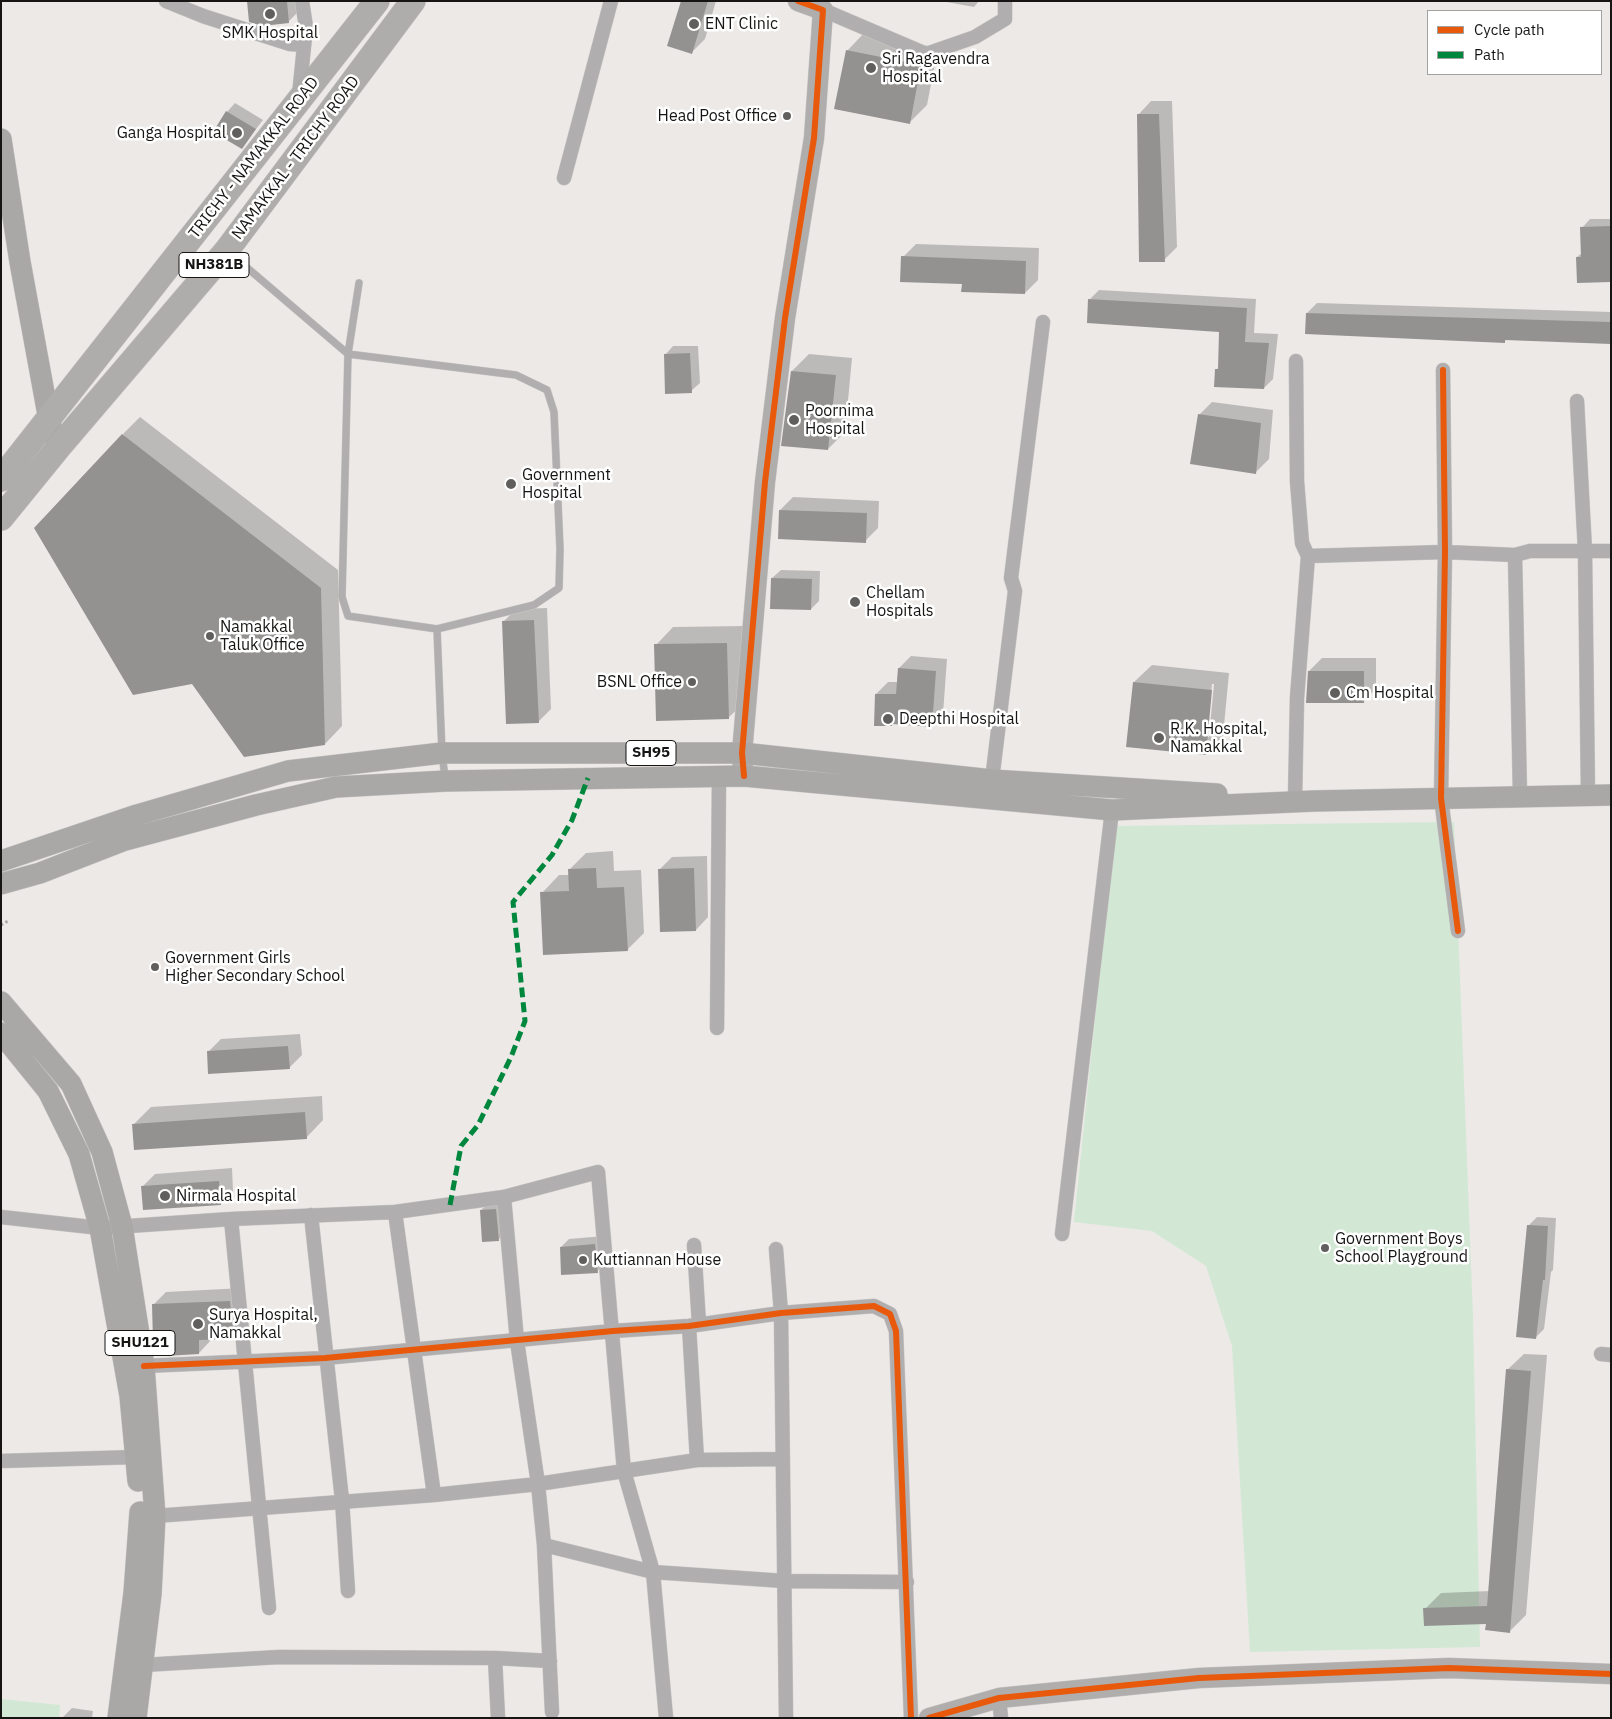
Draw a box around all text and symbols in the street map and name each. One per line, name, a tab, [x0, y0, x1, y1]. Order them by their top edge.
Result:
marker: SMK Hospital	[263, 7, 277, 21]
legend	[1427, 10, 1602, 75]
place label: ENT Clinic	[705, 14, 778, 34]
marker: ENT Clinic	[687, 17, 701, 31]
text: Cycle path	[1474, 20, 1545, 39]
place label: SMK Hospital	[222, 23, 318, 43]
text: Path	[1474, 45, 1505, 64]
place label: Sri Ragavendra Hospital	[882, 49, 990, 87]
marker: Sri Ragavendra Hospital	[864, 61, 878, 75]
street label: NAMAKKAL - TRICHY ROAD	[228, 72, 364, 244]
street label: TRICHY - NAMAKKAL ROAD	[185, 73, 323, 243]
place label: Head Post Office	[658, 106, 777, 126]
marker: Head Post Office	[781, 110, 793, 122]
place label: Ganga Hospital	[117, 123, 226, 143]
marker: Ganga Hospital	[230, 126, 244, 140]
road number: NH381B	[179, 252, 249, 278]
place label: Poornima Hospital	[805, 401, 874, 439]
marker: Poornima Hospital	[787, 413, 801, 427]
place label: Government Hospital	[522, 465, 611, 503]
marker: Government Hospital	[504, 477, 518, 491]
place label: Chellam Hospitals	[866, 583, 934, 621]
marker: Chellam Hospitals	[848, 595, 862, 609]
place label: Namakkal Taluk Office	[220, 617, 305, 655]
marker: Namakkal Taluk Office	[204, 630, 216, 642]
place label: BSNL Office	[597, 672, 682, 692]
marker: BSNL Office	[686, 676, 698, 688]
place label: Cm Hospital	[1346, 683, 1434, 703]
marker: Cm Hospital	[1328, 686, 1342, 700]
place label: Deepthi Hospital	[899, 709, 1019, 729]
marker: Deepthi Hospital	[881, 712, 895, 726]
place label: R.K. Hospital, Namakkal	[1170, 719, 1267, 757]
marker: R.K. Hospital, Namakkal	[1152, 731, 1166, 745]
road number: SH95	[626, 740, 676, 766]
place label: Government Girls Higher Secondary School	[165, 948, 345, 986]
marker: Government Girls Higher Secondary School	[149, 961, 161, 973]
place label: Nirmala Hospital	[176, 1186, 296, 1206]
marker: Nirmala Hospital	[158, 1189, 172, 1203]
place label: Government Boys School Playground	[1335, 1229, 1468, 1267]
marker: Government Boys School Playground	[1319, 1242, 1331, 1254]
place label: Kuttiannan House	[593, 1250, 721, 1270]
marker: Kuttiannan House	[577, 1254, 589, 1266]
place label: Surya Hospital, Namakkal	[209, 1305, 318, 1343]
marker: Surya Hospital, Namakkal	[191, 1317, 205, 1331]
road number: SHU121	[105, 1330, 175, 1356]

